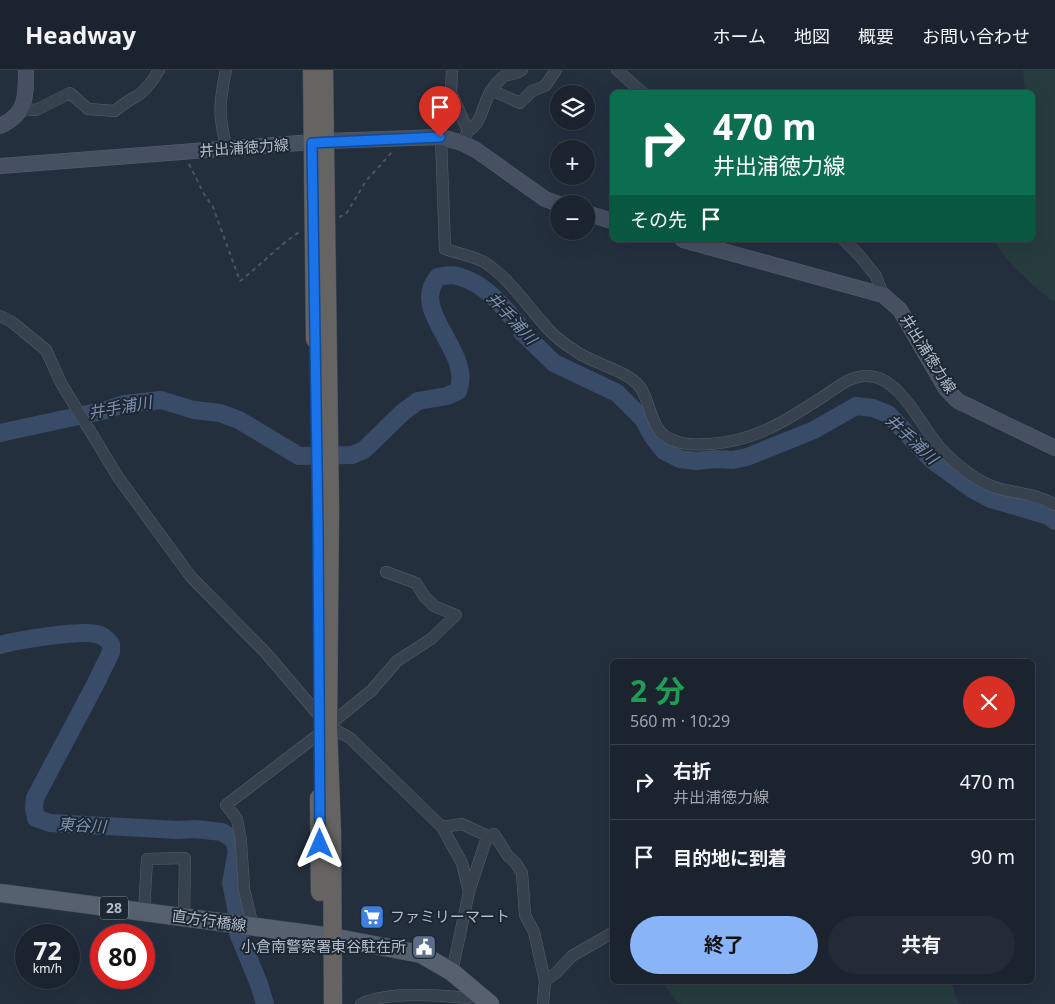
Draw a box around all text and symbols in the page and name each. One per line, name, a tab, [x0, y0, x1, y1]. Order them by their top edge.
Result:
text: Headway	[25, 18, 136, 51]
text: ホーム	[713, 24, 766, 48]
text: 地図	[794, 24, 830, 48]
text: 概要	[858, 24, 894, 48]
text: お問い合わせ	[922, 24, 1030, 48]
map controls	[550, 85, 595, 240]
button: layers	[550, 85, 595, 130]
pin	[419, 86, 461, 137]
icon: arrive	[426, 93, 454, 121]
text: 470 m	[713, 103, 816, 150]
icon: right	[630, 110, 695, 175]
street label: 井出浦徳力線	[198, 134, 290, 160]
button: +	[550, 140, 595, 185]
text: 井出浦徳力線	[713, 150, 845, 180]
button: −	[550, 195, 595, 240]
icon: arrive	[697, 205, 725, 233]
text: その先	[630, 207, 687, 233]
water label: 井手浦川	[482, 287, 543, 350]
street label: 井出浦徳力線	[897, 310, 961, 397]
water label: 井手浦川	[87, 390, 155, 423]
water label: 井手浦川	[881, 409, 944, 470]
text: 2 分	[630, 670, 685, 711]
button: close	[963, 676, 1015, 728]
text: 560 m · 10:29	[630, 710, 730, 732]
text: 右折	[673, 758, 711, 784]
icon: right	[630, 768, 658, 796]
text: 470 m	[960, 769, 1015, 795]
text: 井出浦徳力線	[673, 786, 769, 808]
water label: 東谷川	[57, 813, 109, 837]
position arrow	[293, 817, 345, 869]
icon: arrive	[630, 843, 658, 871]
text: 90 m	[971, 844, 1015, 870]
text: 目的地に到着	[673, 845, 787, 871]
road number: 28	[100, 896, 128, 920]
supermarket icon: ファミリーマート	[359, 904, 385, 930]
street label: 直方行橋線	[171, 905, 248, 935]
place label: ファミリーマート	[390, 906, 510, 926]
button: 終了	[630, 916, 818, 974]
button: 共有	[828, 916, 1015, 974]
speed limit sign: 80	[90, 924, 155, 989]
text: 72	[33, 933, 62, 967]
public building icon: 小倉南警察署東谷駐在所	[411, 934, 437, 960]
place label: 小倉南警察署東谷駐在所	[241, 936, 406, 956]
text: km/h	[33, 960, 62, 977]

